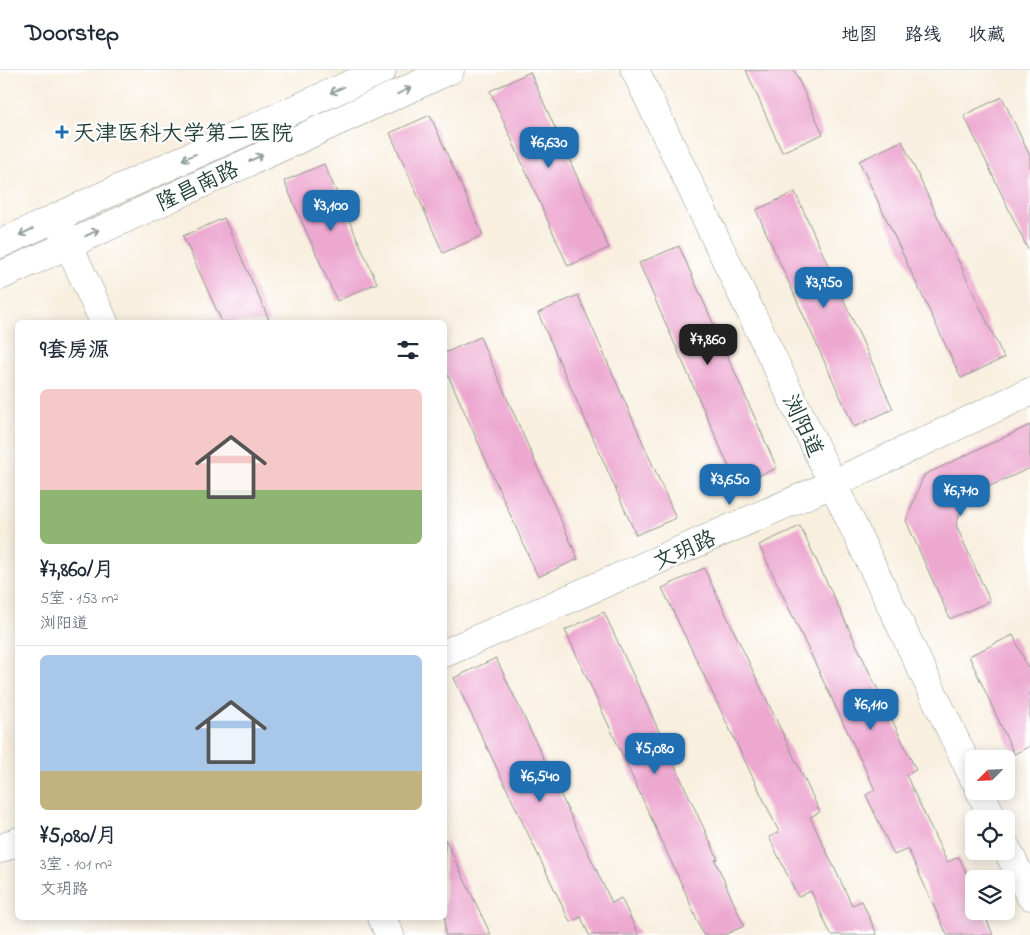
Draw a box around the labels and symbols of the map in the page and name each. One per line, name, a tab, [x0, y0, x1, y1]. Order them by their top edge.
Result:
one-way arrow	[330, 86, 345, 95]
one-way arrow	[396, 86, 411, 96]
place label: 天津医科大学第二医院	[73, 119, 293, 151]
marker: 天津医科大学第二医院	[55, 125, 69, 139]
pin: ¥6,630	[508, 126, 590, 169]
one-way arrow	[182, 153, 197, 162]
one-way arrow	[248, 153, 263, 163]
street label: 隆昌南路	[152, 155, 245, 221]
pin: ¥3,100	[290, 190, 372, 232]
one-way arrow	[19, 228, 34, 238]
one-way arrow	[84, 228, 99, 238]
pin: ¥3,950	[783, 266, 865, 309]
pin: ¥7,860	[667, 324, 749, 366]
street label: 浏阳道	[773, 390, 830, 463]
pin: ¥3,650	[689, 464, 771, 506]
pin: ¥6,710	[920, 474, 1002, 517]
street label: 文玥路	[649, 524, 722, 580]
pin: ¥6,110	[830, 688, 912, 731]
pin: ¥5,080	[614, 732, 696, 775]
north arrow	[965, 750, 1015, 800]
pin: ¥6,540	[499, 760, 581, 803]

